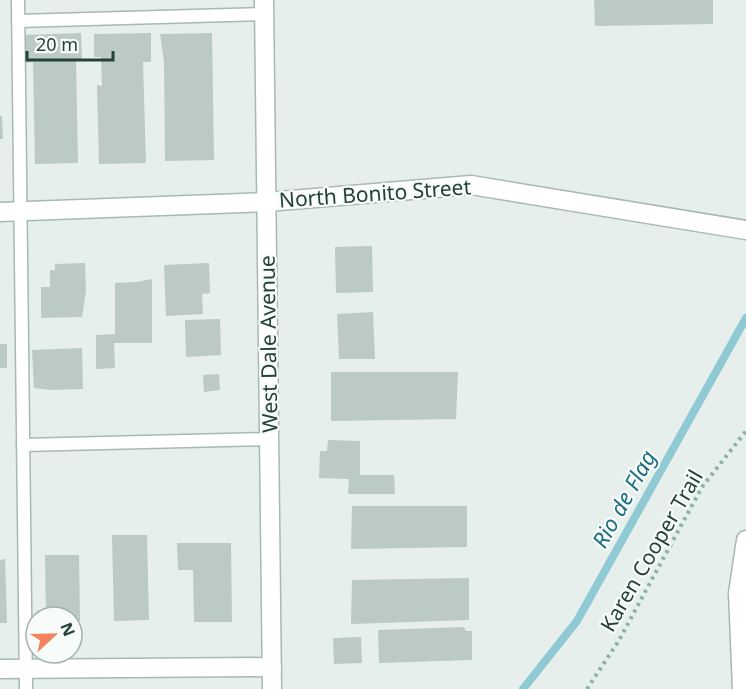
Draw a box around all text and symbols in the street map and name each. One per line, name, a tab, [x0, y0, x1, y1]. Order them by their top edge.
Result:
scale bar	[27, 24, 112, 62]
text: 20 m	[36, 32, 78, 56]
street label: North Bonito Street	[278, 172, 472, 214]
street label: West Dale Avenue	[252, 255, 284, 433]
water label: Rio de Flag	[584, 444, 662, 553]
street label: Karen Cooper Trail	[593, 465, 709, 636]
north arrow	[24, 605, 84, 665]
text: N	[55, 619, 81, 640]

